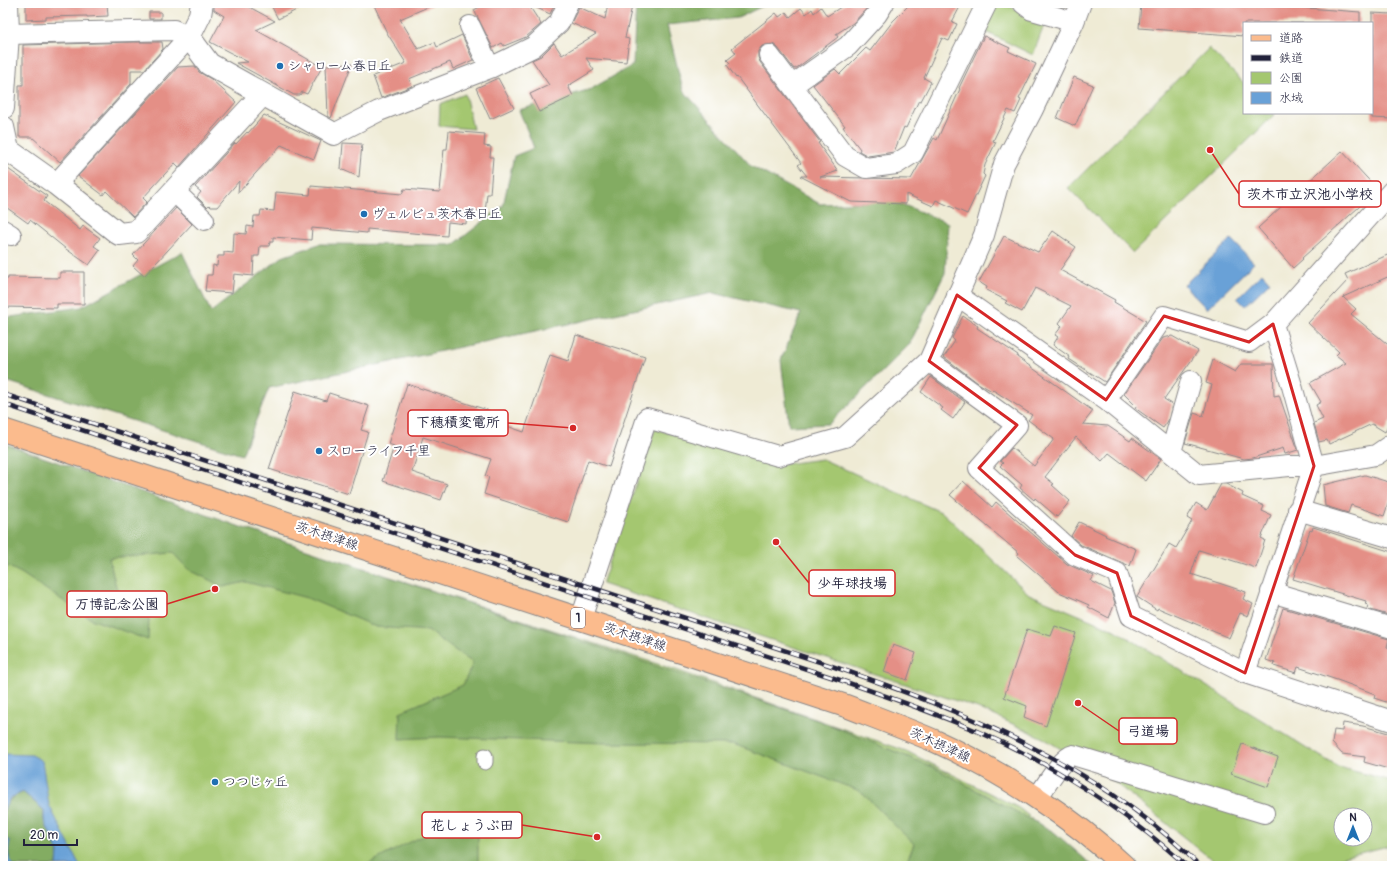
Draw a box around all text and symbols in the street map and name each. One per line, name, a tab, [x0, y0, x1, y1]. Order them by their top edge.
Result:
legend	[1243, 22, 1373, 114]
text: 道路	[1279, 31, 1303, 46]
text: 鉄道	[1279, 51, 1303, 66]
place label: シャローム春日丘	[288, 58, 391, 74]
marker: シャローム春日丘	[275, 61, 285, 71]
text: 公園	[1279, 71, 1303, 86]
text: 水域	[1279, 91, 1303, 106]
callout: 茨木市立沢池小学校	[1239, 181, 1381, 207]
text: 茨木市立沢池小学校	[1247, 186, 1373, 203]
place label: ヴェルビュ茨木春日丘	[372, 206, 502, 222]
marker: ヴェルビュ茨木春日丘	[359, 209, 369, 219]
callout: 下穂積変電所	[408, 410, 508, 436]
text: 下穂積変電所	[416, 414, 500, 431]
place label: スローライフ千里	[327, 443, 430, 459]
marker: スローライフ千里	[314, 446, 324, 456]
street label: 茨木摂津線	[294, 518, 361, 554]
callout: 少年球技場	[809, 570, 895, 596]
text: 少年球技場	[817, 575, 887, 592]
callout: 万博記念公園	[67, 591, 167, 617]
text: 万博記念公園	[75, 596, 159, 613]
road number: 1	[571, 608, 585, 628]
street label: 茨木摂津線	[602, 619, 669, 655]
callout: 弓道場	[1119, 718, 1177, 744]
text: 弓道場	[1127, 723, 1169, 740]
street label: 茨木摂津線	[907, 724, 974, 766]
place label: つつじヶ丘	[223, 774, 288, 790]
marker: つつじヶ丘	[210, 777, 220, 787]
north arrow	[1333, 807, 1373, 847]
text: N	[1349, 811, 1357, 824]
callout: 花しょうぶ田	[422, 812, 522, 838]
text: 花しょうぶ田	[430, 817, 514, 834]
scale bar	[24, 821, 77, 847]
text: 20 m	[30, 828, 59, 843]

